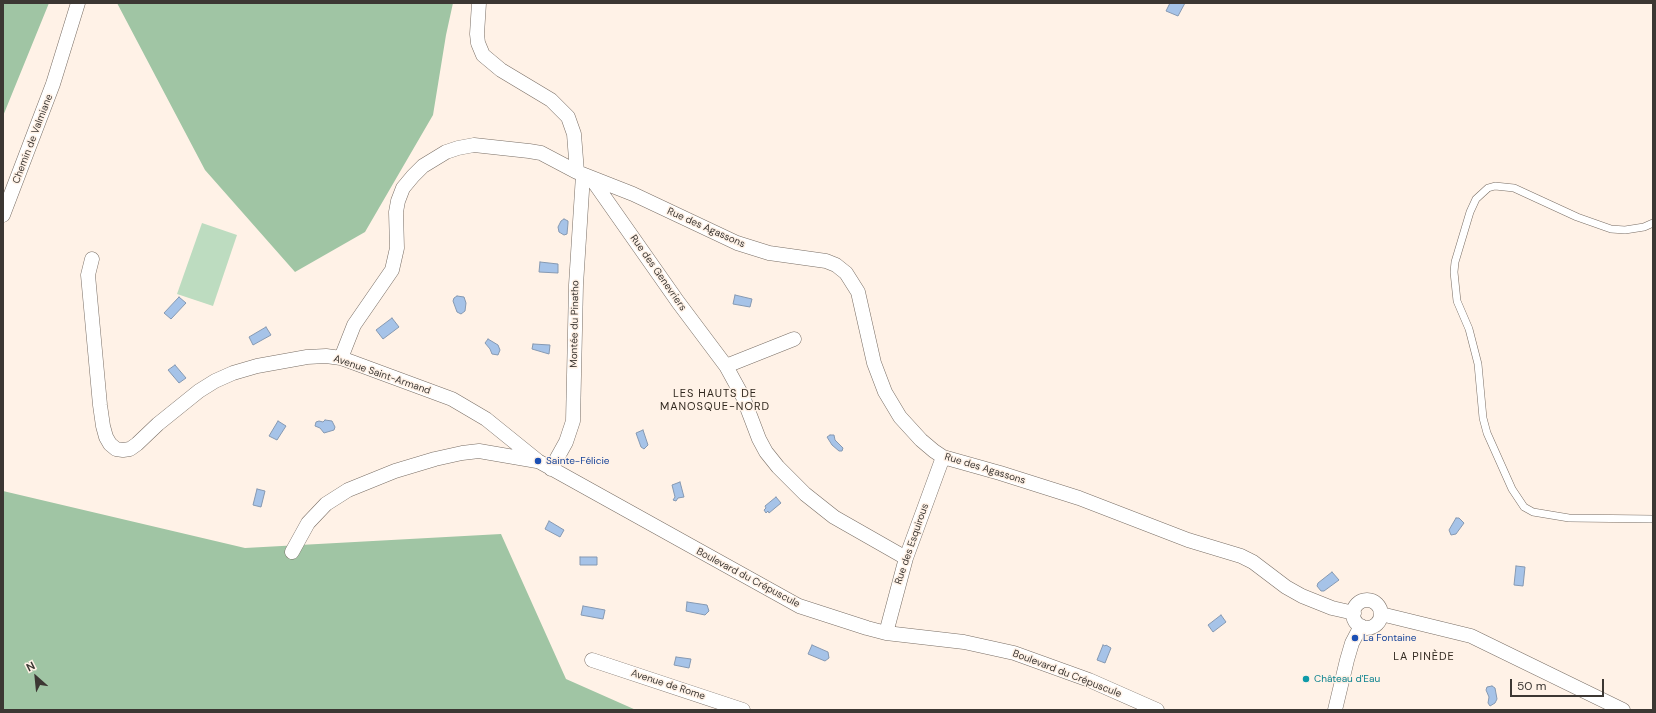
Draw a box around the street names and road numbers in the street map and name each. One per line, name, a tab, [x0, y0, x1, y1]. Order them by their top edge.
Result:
street label: Chemin de Valmiane	[10, 93, 56, 185]
street label: Rue des Agassons	[665, 205, 747, 251]
street label: Rue des Genevriers	[627, 233, 689, 313]
street label: Montée du Pinatho	[568, 280, 582, 368]
street label: Avenue Saint-Armand	[332, 353, 432, 397]
street label: Rue des Agassons	[943, 451, 1027, 487]
street label: Rue des Esquirous	[893, 502, 931, 586]
street label: Boulevard du Crépuscule	[694, 546, 802, 610]
street label: Boulevard du Crépuscule	[1011, 648, 1123, 700]
street label: Avenue de Rome	[629, 667, 707, 703]

